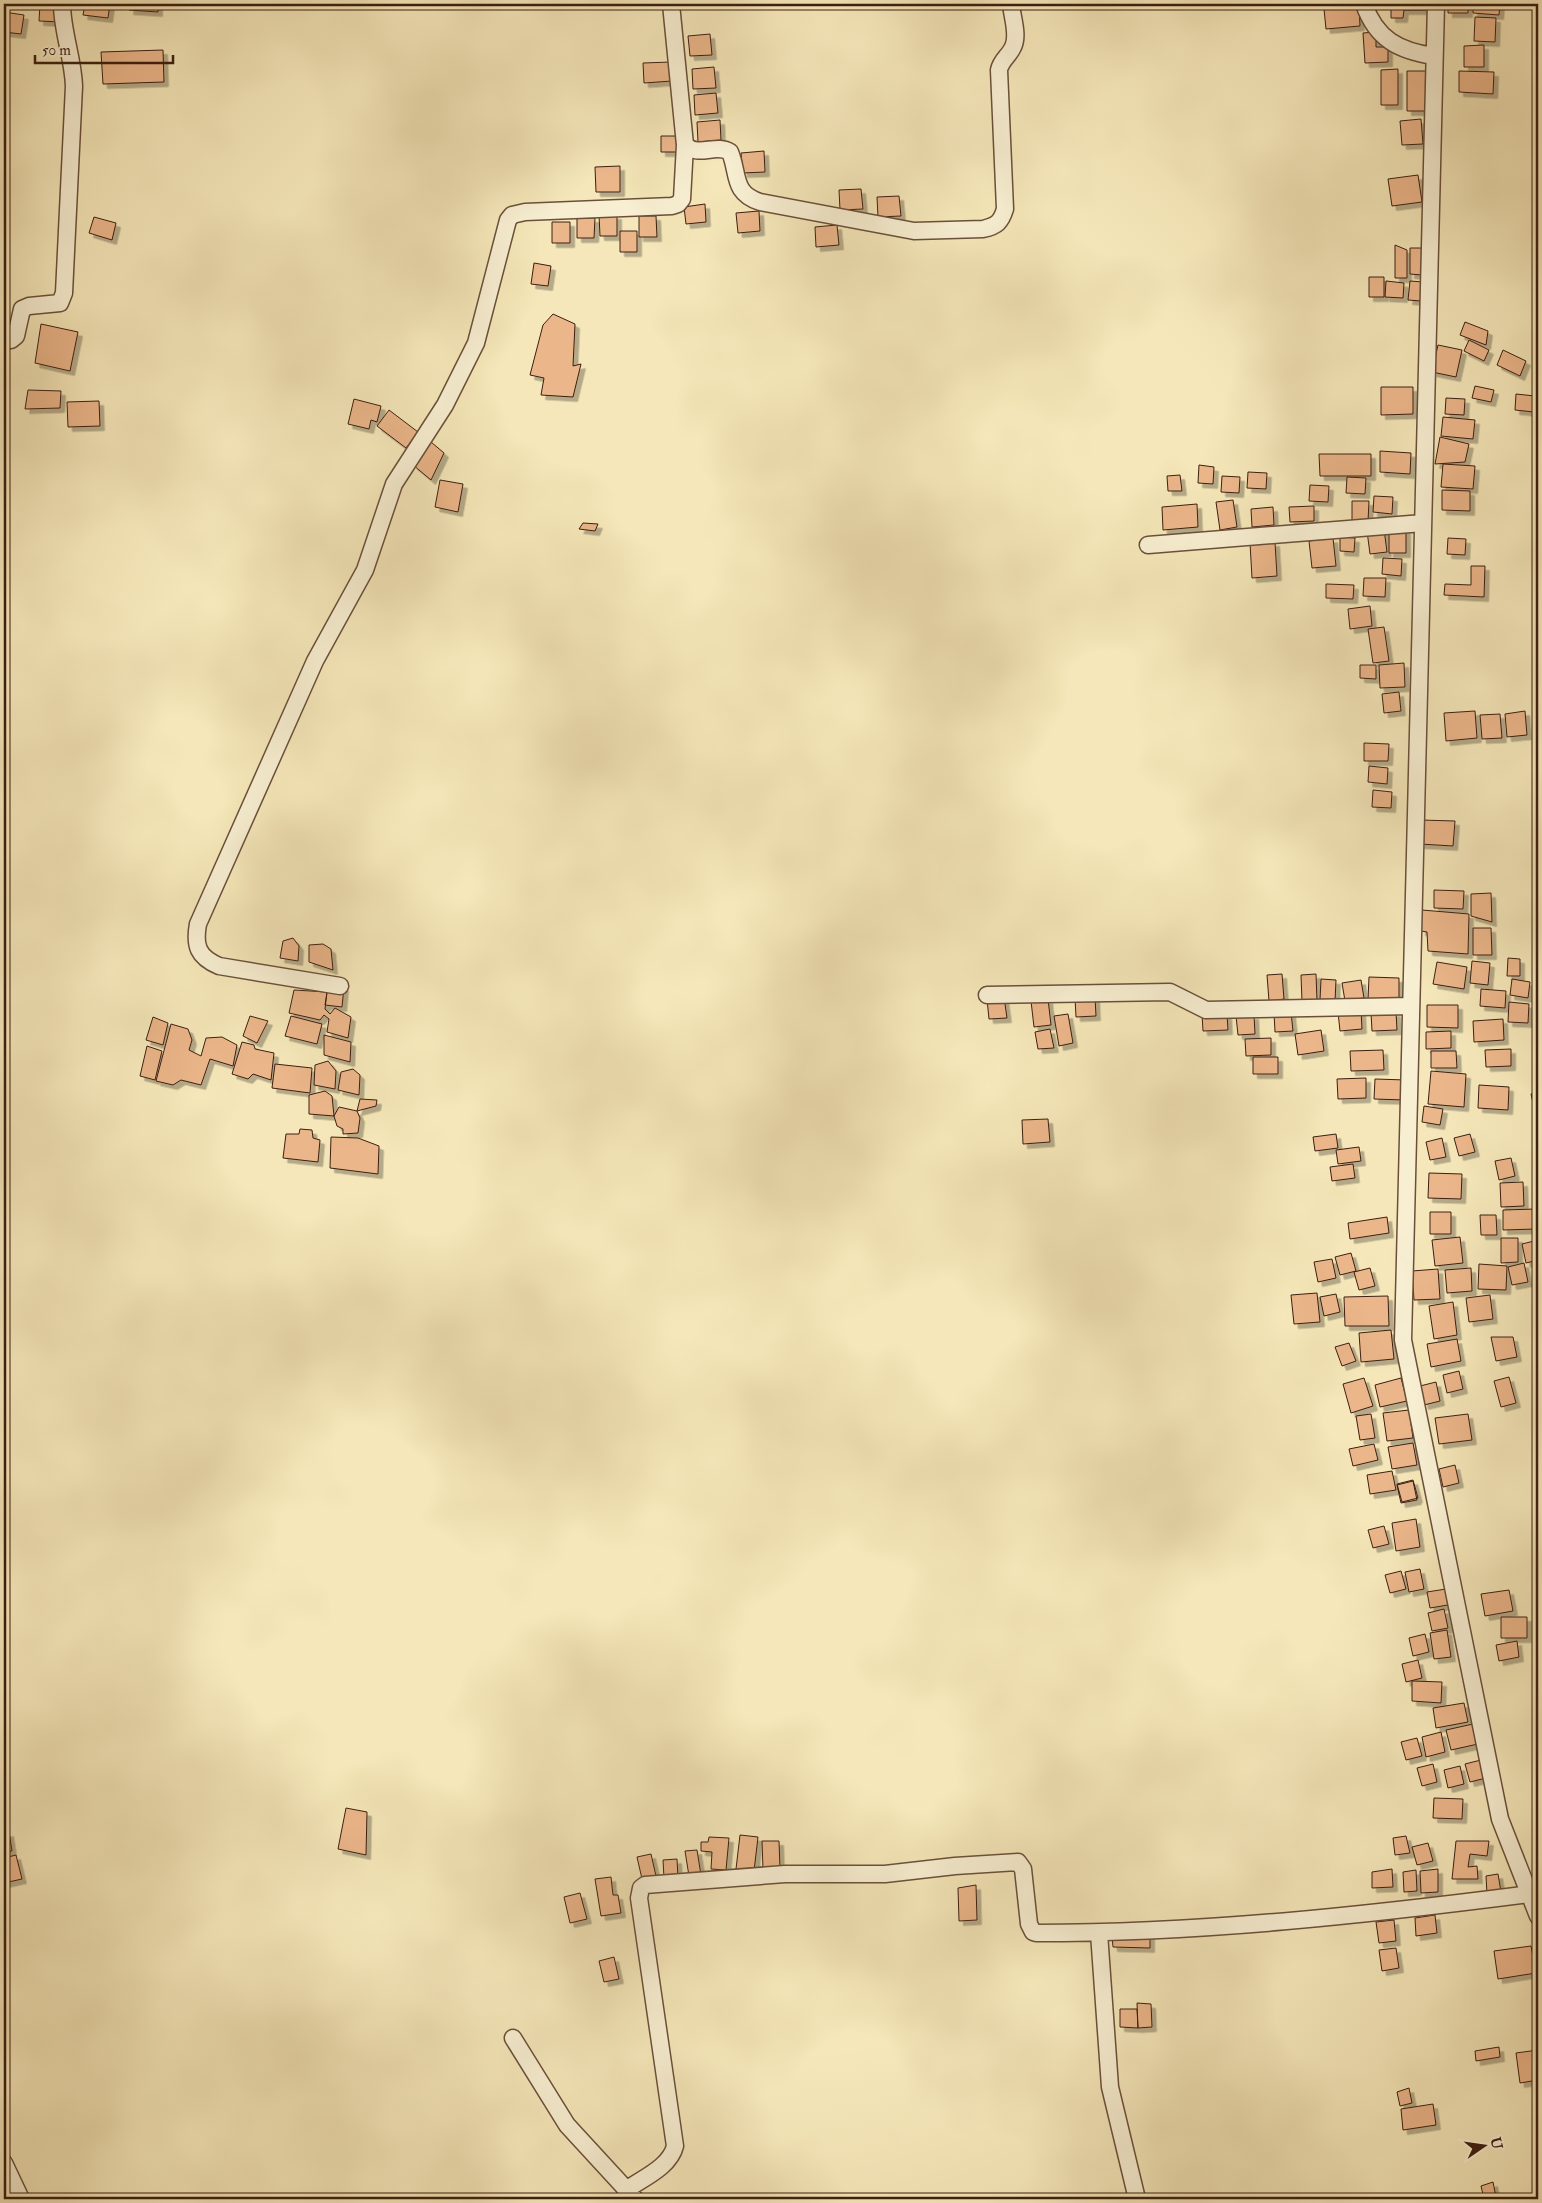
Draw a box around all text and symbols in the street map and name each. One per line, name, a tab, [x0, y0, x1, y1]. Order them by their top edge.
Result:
scale bar	[35, 32, 172, 64]
text: 50 m	[42, 41, 71, 60]
north arrow	[1460, 2120, 1510, 2170]
text: U	[1487, 2136, 1506, 2151]

